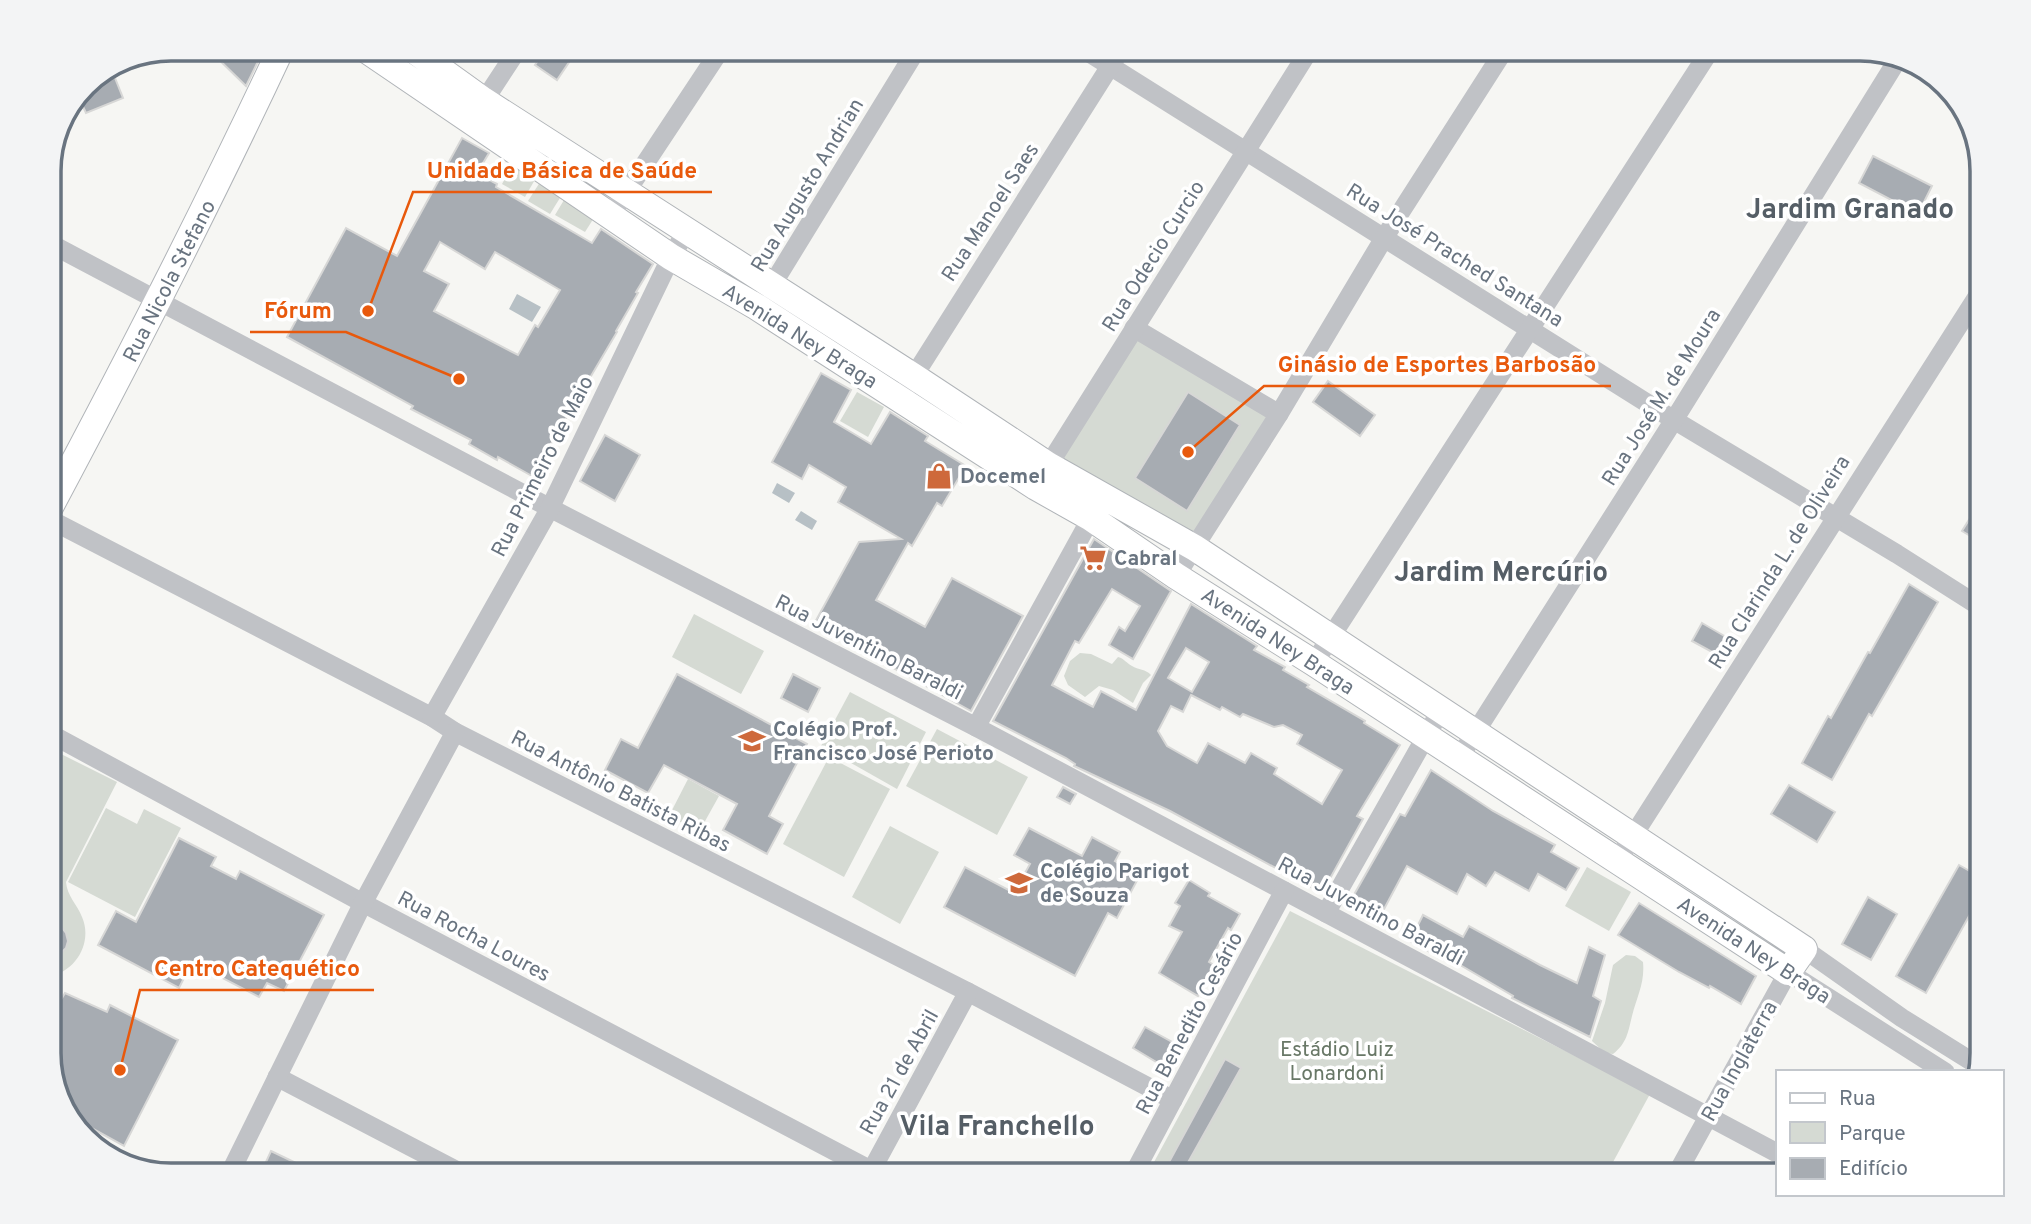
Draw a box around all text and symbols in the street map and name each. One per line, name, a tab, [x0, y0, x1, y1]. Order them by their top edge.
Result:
street label: Rua Augusto Andrian	[746, 94, 871, 278]
street label: Rua Manoel Saes	[936, 138, 1046, 287]
callout: Unidade Básica de Saúde	[413, 148, 712, 192]
text: Unidade Básica de Saúde	[427, 158, 697, 187]
street label: Rua Odecio Curcio	[1097, 176, 1212, 337]
street label: Rua José Prached Santana	[1341, 178, 1568, 334]
district label: Jardim Granado	[1746, 193, 1954, 229]
street label: Rua Nicola Stefano	[118, 196, 223, 367]
street label: Avenida Ney Braga	[717, 279, 882, 396]
callout: Fórum	[250, 288, 346, 332]
text: Fórum	[264, 298, 332, 327]
street label: Rua José M. de Moura	[1597, 304, 1728, 492]
callout: Ginásio de Esportes Barbosão	[1264, 342, 1611, 386]
text: Ginásio de Esportes Barbosão	[1278, 352, 1596, 381]
street label: Rua Primeiro de Maio	[486, 372, 601, 562]
street label: Rua Clarinda L. de Oliveira	[1703, 451, 1857, 675]
shop icon: Docemel	[924, 461, 954, 491]
place label: Docemel	[960, 464, 1046, 491]
supermarket icon: Cabral	[1078, 543, 1108, 573]
place label: Cabral	[1114, 546, 1177, 573]
district label: Jardim Mercúrio	[1394, 556, 1608, 592]
street label: Avenida Ney Braga	[1195, 582, 1359, 702]
street label: Rua Juventino Baraldi	[770, 589, 967, 707]
place label: Colégio Prof. Francisco José Perioto	[773, 717, 994, 768]
street label: Rua Antônio Batista Ribas	[506, 725, 735, 860]
school or university icon: Colégio Prof. Francisco José Perioto	[737, 726, 767, 756]
street label: Rua Juventino Baraldi	[1273, 852, 1468, 973]
place label: Colégio Parigot de Souza	[1040, 859, 1189, 910]
school or university icon: Colégio Parigot de Souza	[1004, 868, 1034, 898]
street label: Rua Rocha Loures	[392, 886, 554, 989]
street label: Avenida Ney Braga	[1671, 891, 1835, 1011]
street label: Rua Benedito Cesário	[1131, 928, 1250, 1120]
callout: Centro Catequético	[140, 946, 374, 990]
text: Centro Catequético	[154, 956, 360, 985]
street label: Rua Inglaterra	[1696, 997, 1785, 1127]
street label: Rua 21 de Abril	[855, 1005, 946, 1140]
park label: Estádio Luiz Lonardoni	[1280, 1037, 1394, 1088]
legend	[1776, 1070, 2003, 1196]
text: Rua	[1839, 1086, 1876, 1113]
district label: Vila Franchello	[899, 1110, 1095, 1146]
text: Parque	[1839, 1121, 1906, 1148]
text: Edifício	[1839, 1156, 1908, 1183]

